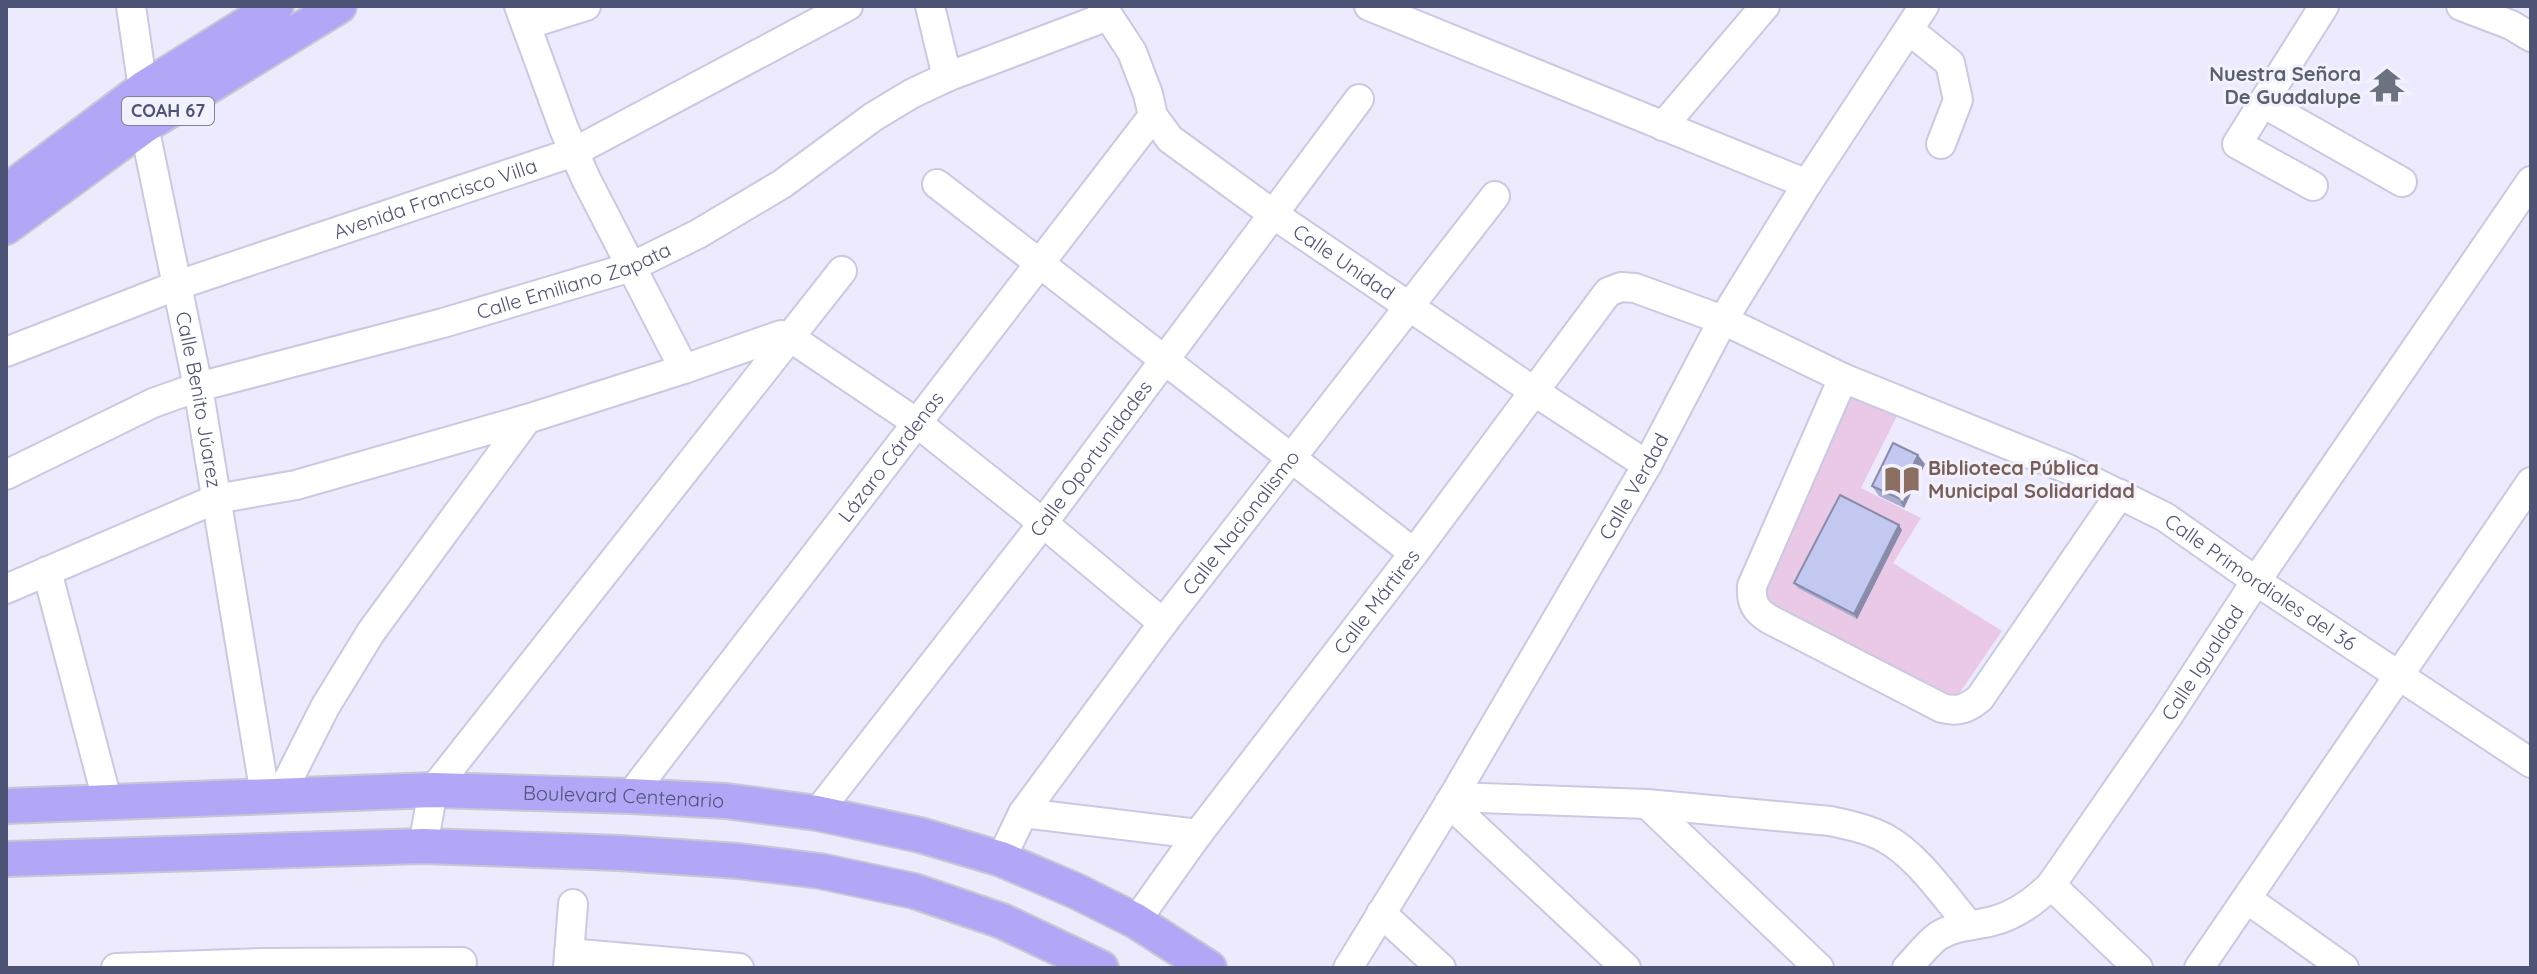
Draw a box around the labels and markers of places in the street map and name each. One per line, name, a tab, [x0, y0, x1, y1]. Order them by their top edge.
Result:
place label: Nuestra Señora De Guadalupe	[2209, 61, 2361, 109]
temple icon: Nuestra Señora De Guadalupe	[2368, 66, 2406, 104]
place label: Biblioteca Pública Municipal Solidaridad	[1928, 455, 2135, 503]
library icon: Biblioteca Pública Municipal Solidaridad	[1883, 461, 1921, 499]

